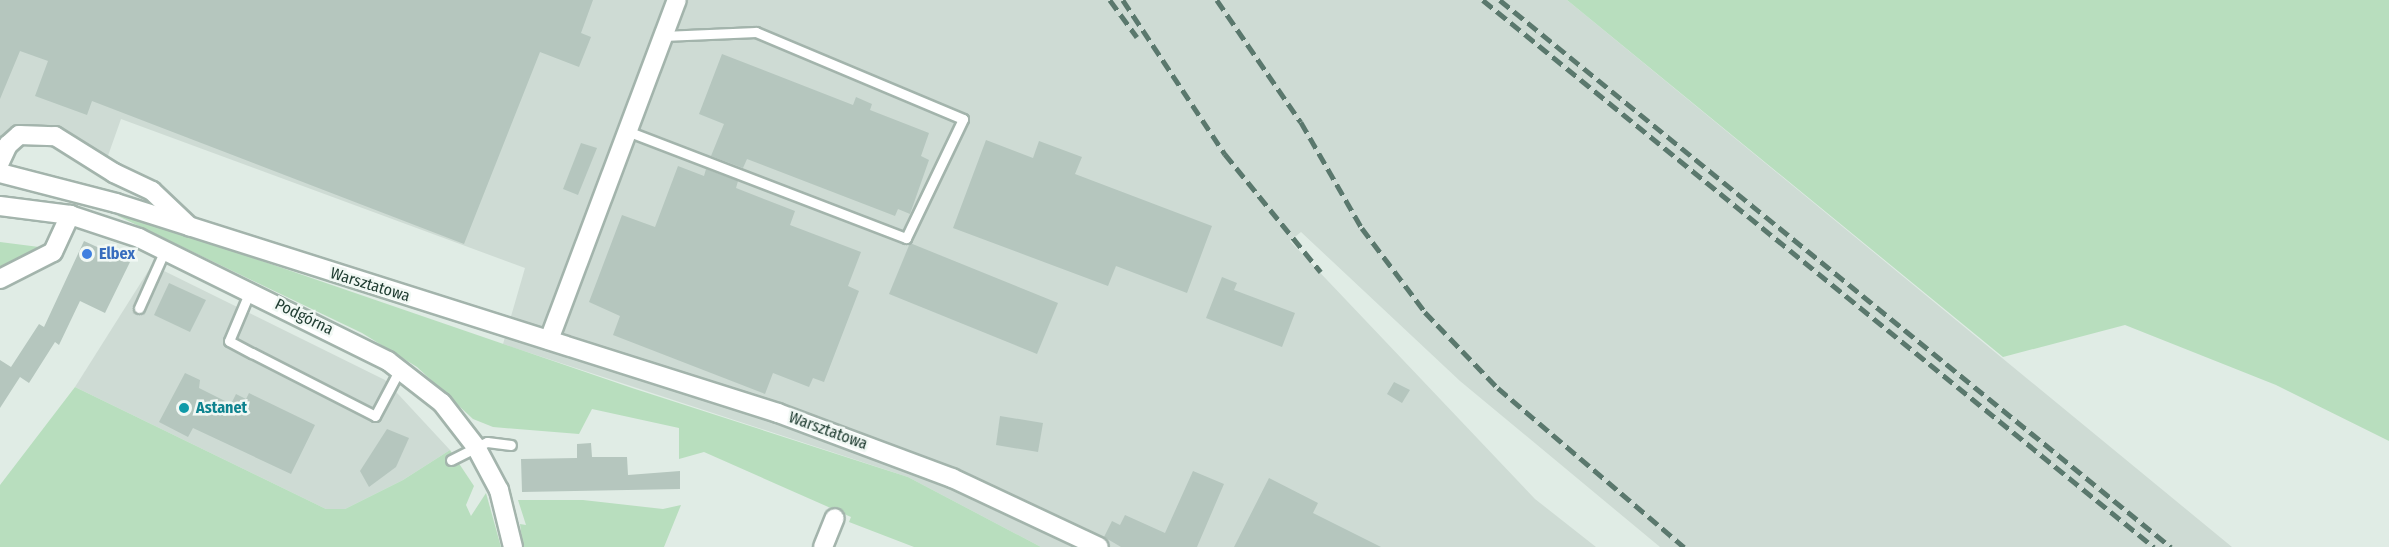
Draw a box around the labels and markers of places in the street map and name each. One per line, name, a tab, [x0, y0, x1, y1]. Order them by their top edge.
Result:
place label: Elbex	[99, 244, 135, 264]
marker: Elbex	[80, 247, 94, 261]
place label: Astanet	[196, 398, 247, 418]
marker: Astanet	[177, 401, 191, 415]

